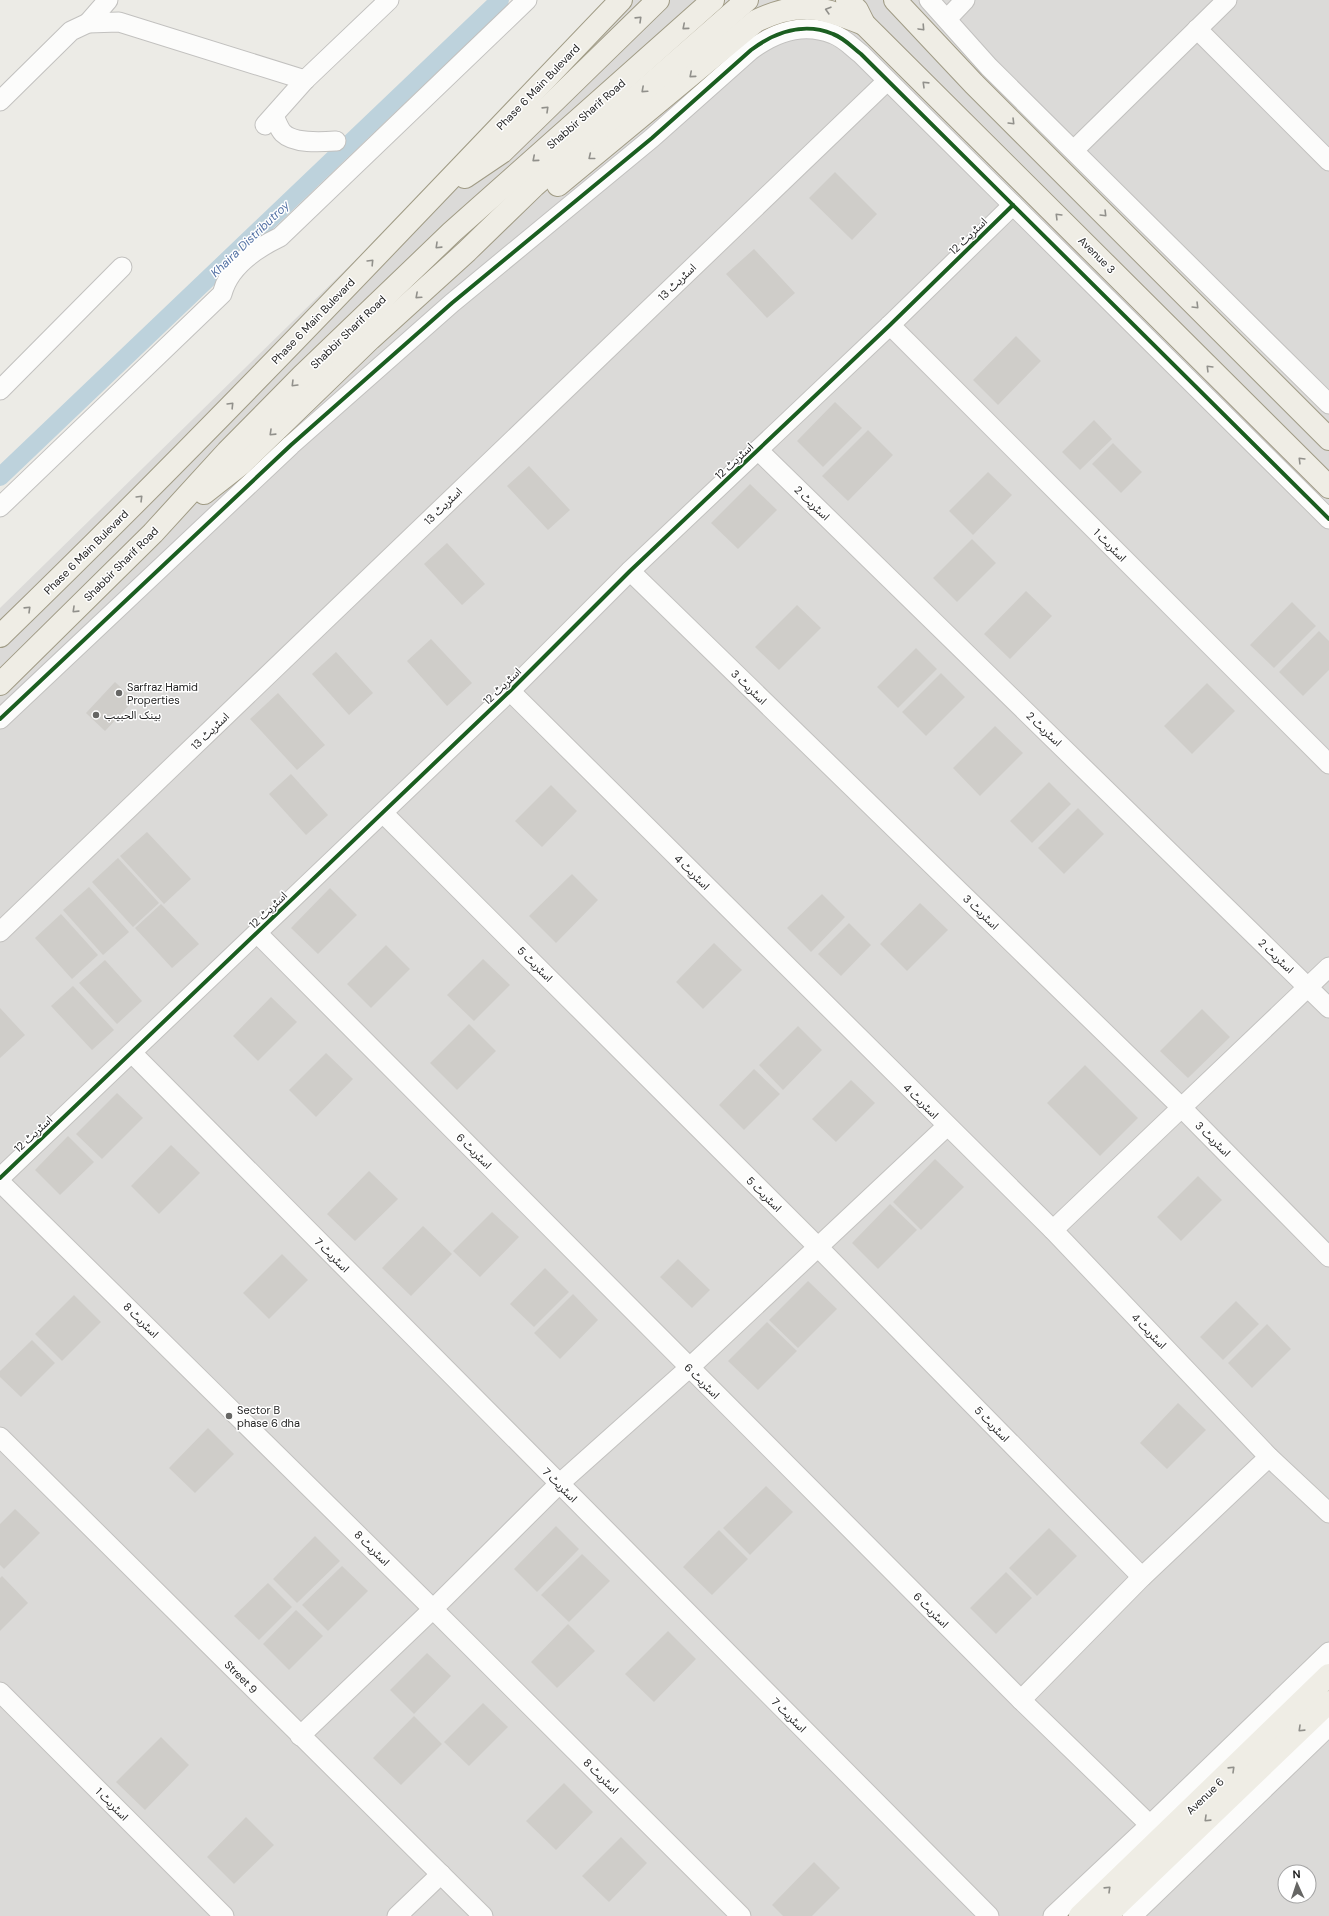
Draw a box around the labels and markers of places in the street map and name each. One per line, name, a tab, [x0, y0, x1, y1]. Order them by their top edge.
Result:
place label: Sarfraz Hamid Properties	[127, 680, 198, 707]
marker: Sarfraz Hamid Properties	[114, 688, 124, 698]
place label: بينک الحبيب	[104, 708, 161, 722]
marker: بينک الحبيب	[91, 710, 101, 720]
place label: Sector B phase 6 dha	[237, 1403, 300, 1430]
marker: Sector B phase 6 dha	[224, 1411, 234, 1421]

